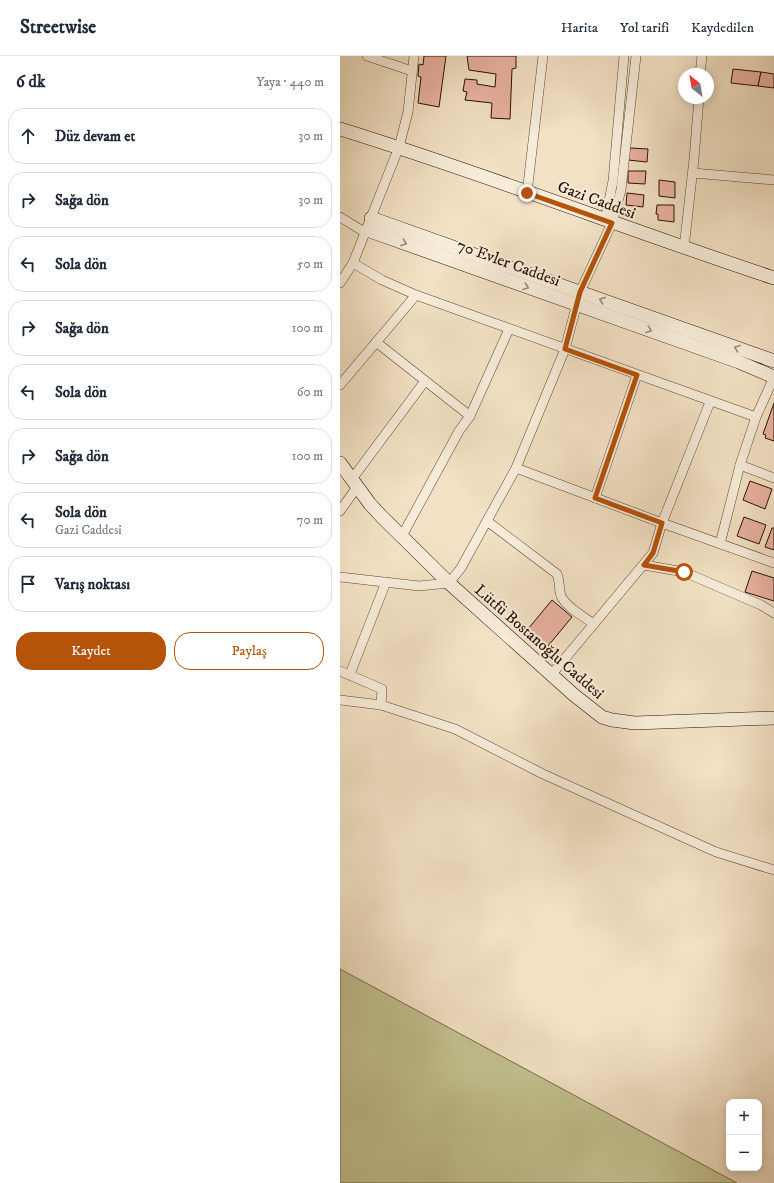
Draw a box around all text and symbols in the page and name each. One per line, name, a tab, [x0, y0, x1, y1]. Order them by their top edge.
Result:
text: Streetwise	[20, 16, 96, 39]
text: Harita	[561, 19, 598, 37]
text: Yol tarifi	[620, 19, 669, 37]
text: Kaydedilen	[691, 19, 754, 37]
north arrow	[678, 68, 714, 104]
text: 6 dk	[16, 71, 45, 93]
text: Yaya · 440 m	[256, 74, 324, 90]
icon: ahead	[17, 125, 39, 147]
text: Düz devam et	[55, 127, 135, 146]
text: 30 m	[299, 128, 323, 144]
street label: Gazi Caddesi	[555, 177, 639, 223]
route end	[518, 184, 536, 202]
icon: right	[17, 189, 39, 211]
text: Sağa dön	[55, 191, 109, 210]
text: 30 m	[299, 192, 323, 208]
street label: 70 Evler Caddesi	[454, 235, 563, 291]
one-way arrow	[400, 238, 407, 246]
icon: left	[17, 253, 39, 275]
text: Sola dön	[55, 255, 107, 274]
text: 50 m	[297, 256, 323, 272]
one-way arrow	[523, 282, 530, 290]
one-way arrow	[598, 296, 605, 304]
icon: right	[17, 317, 39, 339]
text: Sağa dön	[55, 319, 109, 338]
text: 100 m	[292, 320, 323, 336]
one-way arrow	[645, 326, 652, 334]
one-way arrow	[734, 344, 741, 352]
icon: left	[17, 381, 39, 403]
text: Sola dön	[55, 383, 107, 402]
text: 60 m	[297, 384, 323, 400]
icon: right	[17, 445, 39, 467]
text: Sağa dön	[55, 447, 109, 466]
text: 100 m	[292, 448, 323, 464]
text: Sola dön	[55, 503, 107, 522]
icon: left	[17, 509, 39, 531]
text: 70 m	[297, 512, 323, 528]
text: Gazi Caddesi	[55, 522, 122, 538]
route start	[675, 563, 693, 581]
icon: arrive	[17, 573, 39, 595]
text: Varış noktası	[55, 575, 130, 594]
street label: Lütfü Bostanoğlu Caddesi	[470, 580, 608, 703]
button: Kaydet	[16, 632, 166, 670]
button: Paylaş	[174, 632, 324, 670]
map controls	[726, 1099, 762, 1171]
button: +	[726, 1099, 762, 1135]
button: −	[726, 1135, 762, 1171]

